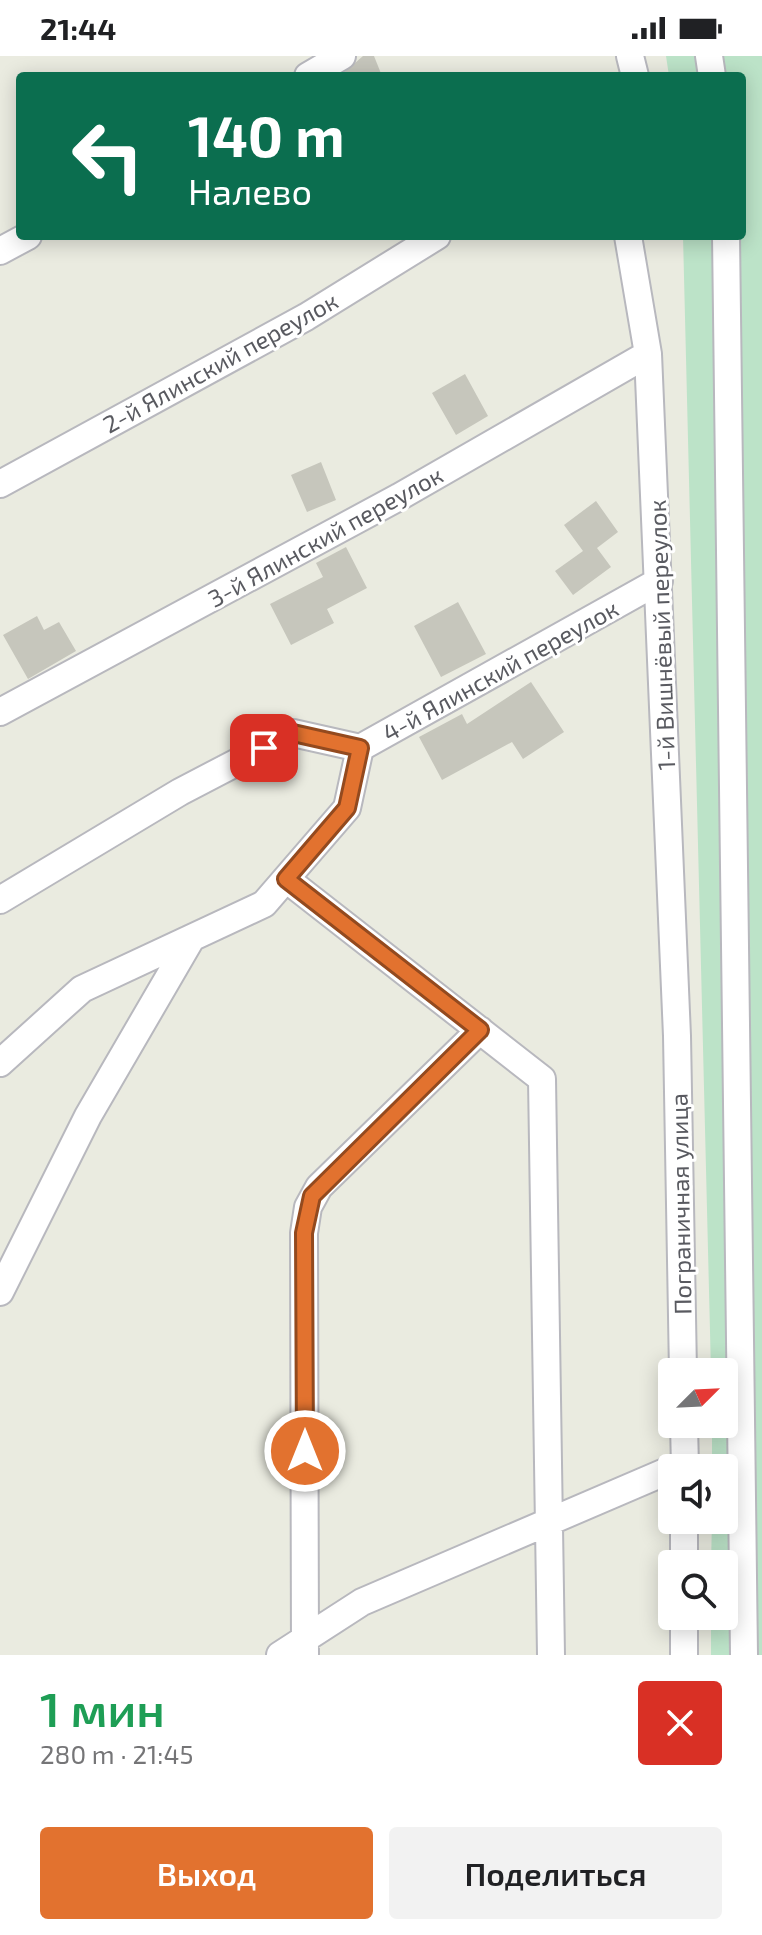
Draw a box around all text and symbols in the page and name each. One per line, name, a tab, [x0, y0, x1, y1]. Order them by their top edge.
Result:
text: 21:44	[40, 10, 116, 46]
text: 140 m	[188, 101, 345, 168]
icon: left	[56, 104, 160, 208]
text: Налево	[188, 169, 312, 212]
street label: 2-й Ялинский переулок	[98, 285, 343, 440]
street label: 3-й Ялинский переулок	[203, 459, 448, 613]
street label: 1-й Вишнёвый переулок	[642, 499, 681, 771]
street label: 4-й Ялинский переулок	[377, 593, 624, 748]
pin	[230, 714, 298, 782]
icon: arrive	[242, 726, 286, 770]
street label: Пограничная улица	[664, 1093, 697, 1315]
north arrow	[658, 1358, 738, 1438]
map controls	[658, 1358, 738, 1630]
position arrow	[263, 1409, 347, 1493]
button: sound	[658, 1454, 738, 1534]
button: search	[658, 1550, 738, 1630]
text: 1 мин	[40, 1679, 165, 1737]
button: close	[638, 1681, 722, 1765]
text: 280 m · 21:45	[40, 1738, 193, 1769]
button: Выход	[40, 1827, 373, 1919]
button: Поделиться	[389, 1827, 722, 1919]

